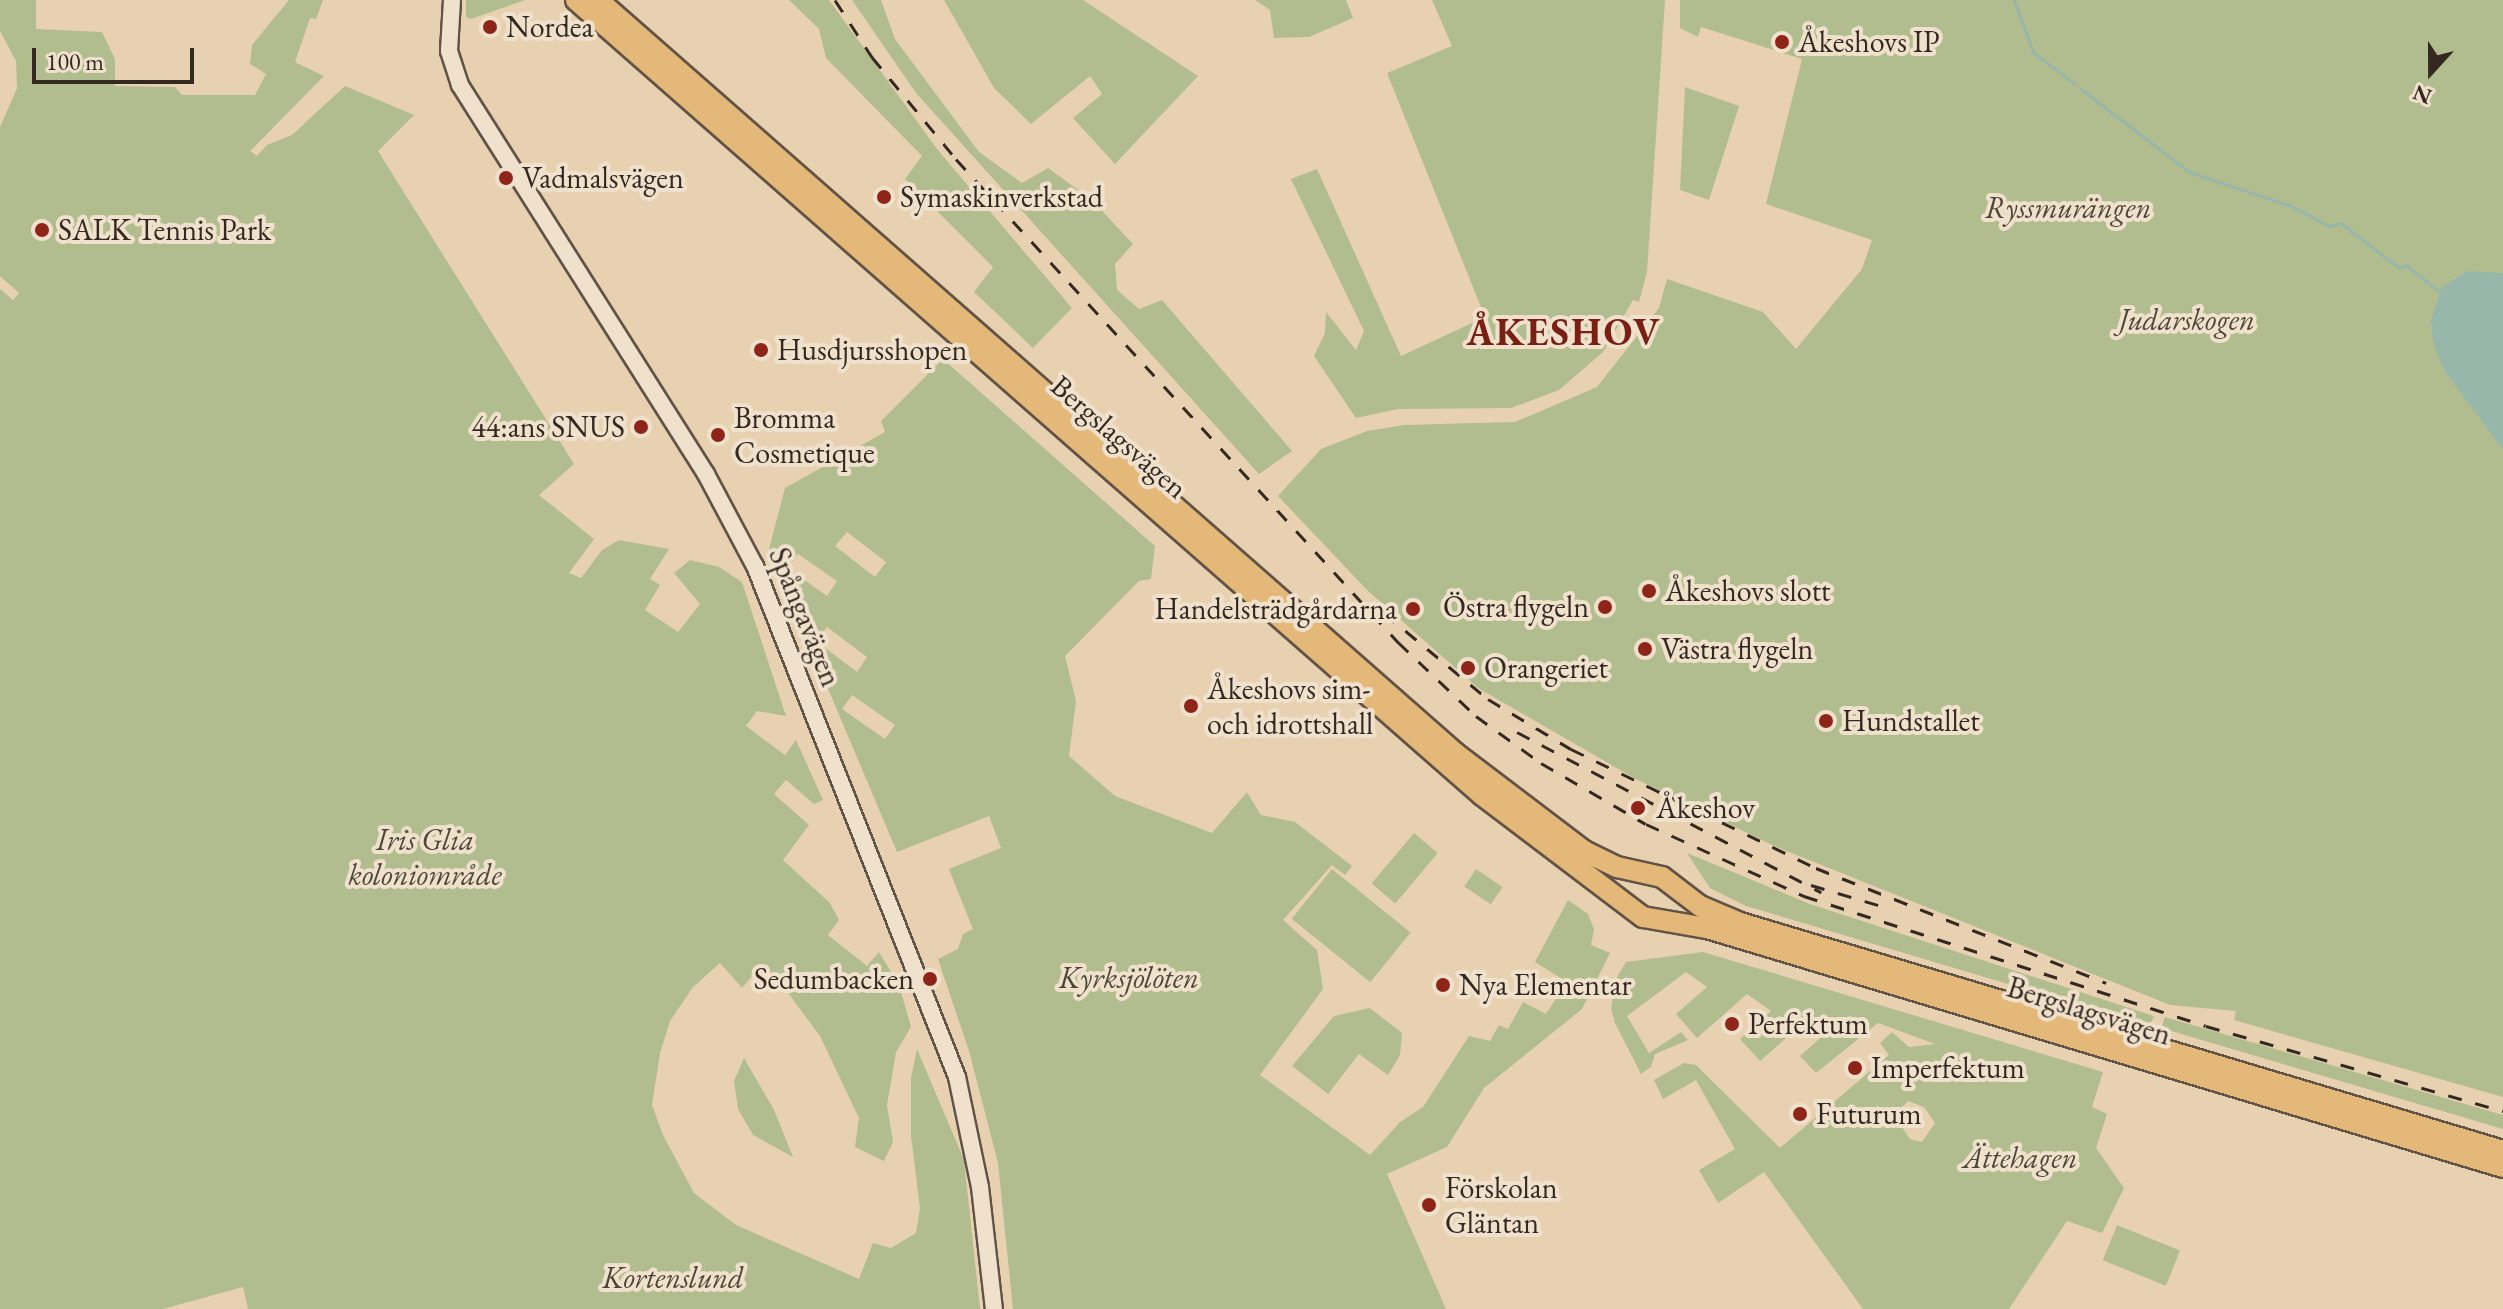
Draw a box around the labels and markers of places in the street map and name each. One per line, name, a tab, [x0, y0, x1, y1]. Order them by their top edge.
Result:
place label: Nordea	[506, 9, 593, 45]
marker: Nordea	[481, 18, 499, 36]
place label: Åkeshovs IP	[1798, 24, 1940, 60]
marker: Åkeshovs IP	[1773, 33, 1791, 51]
place label: Vadmalsvägen	[522, 160, 684, 196]
marker: Vadmalsvägen	[497, 169, 515, 187]
place label: Symaskinverkstad	[900, 179, 1103, 215]
marker: Symaskinverkstad	[875, 188, 893, 206]
place label: SALK Tennis Park	[58, 212, 271, 248]
marker: SALK Tennis Park	[33, 221, 51, 239]
place label: Husdjursshopen	[777, 332, 967, 368]
marker: Husdjursshopen	[752, 341, 770, 359]
place label: Bromma Cosmetique	[734, 400, 875, 470]
place label: 44:ans SNUS	[471, 409, 625, 445]
marker: 44:ans SNUS	[632, 418, 650, 436]
marker: Bromma Cosmetique	[709, 426, 727, 444]
place label: Åkeshovs slott	[1665, 573, 1830, 609]
marker: Åkeshovs slott	[1640, 582, 1658, 600]
place label: Östra flygeln	[1443, 589, 1589, 625]
place label: Handelsträdgårdarna	[1155, 591, 1397, 627]
marker: Östra flygeln	[1596, 598, 1614, 616]
marker: Handelsträdgårdarna	[1404, 600, 1422, 618]
place label: Västra flygeln	[1661, 631, 1813, 667]
marker: Västra flygeln	[1636, 640, 1654, 658]
place label: Orangeriet	[1484, 650, 1608, 686]
marker: Orangeriet	[1459, 659, 1477, 677]
place label: Åkeshovs sim- och idrottshall	[1207, 671, 1373, 742]
marker: Åkeshovs sim- och idrottshall	[1182, 697, 1200, 715]
place label: Hundstallet	[1842, 703, 1980, 739]
marker: Hundstallet	[1817, 712, 1835, 730]
place label: Åkeshov	[1656, 790, 1755, 826]
marker: Åkeshov	[1627, 797, 1649, 819]
place label: Sedumbacken	[754, 961, 914, 997]
place label: Nya Elementar	[1459, 967, 1632, 1003]
marker: Sedumbacken	[921, 970, 939, 988]
marker: Nya Elementar	[1434, 976, 1452, 994]
place label: Perfektum	[1748, 1006, 1868, 1042]
marker: Perfektum	[1723, 1015, 1741, 1033]
place label: Imperfektum	[1871, 1050, 2025, 1086]
marker: Imperfektum	[1846, 1059, 1864, 1077]
place label: Futurum	[1816, 1096, 1922, 1132]
marker: Futurum	[1791, 1105, 1809, 1123]
place label: Förskolan Gläntan	[1445, 1170, 1557, 1240]
marker: Förskolan Gläntan	[1420, 1196, 1438, 1214]

